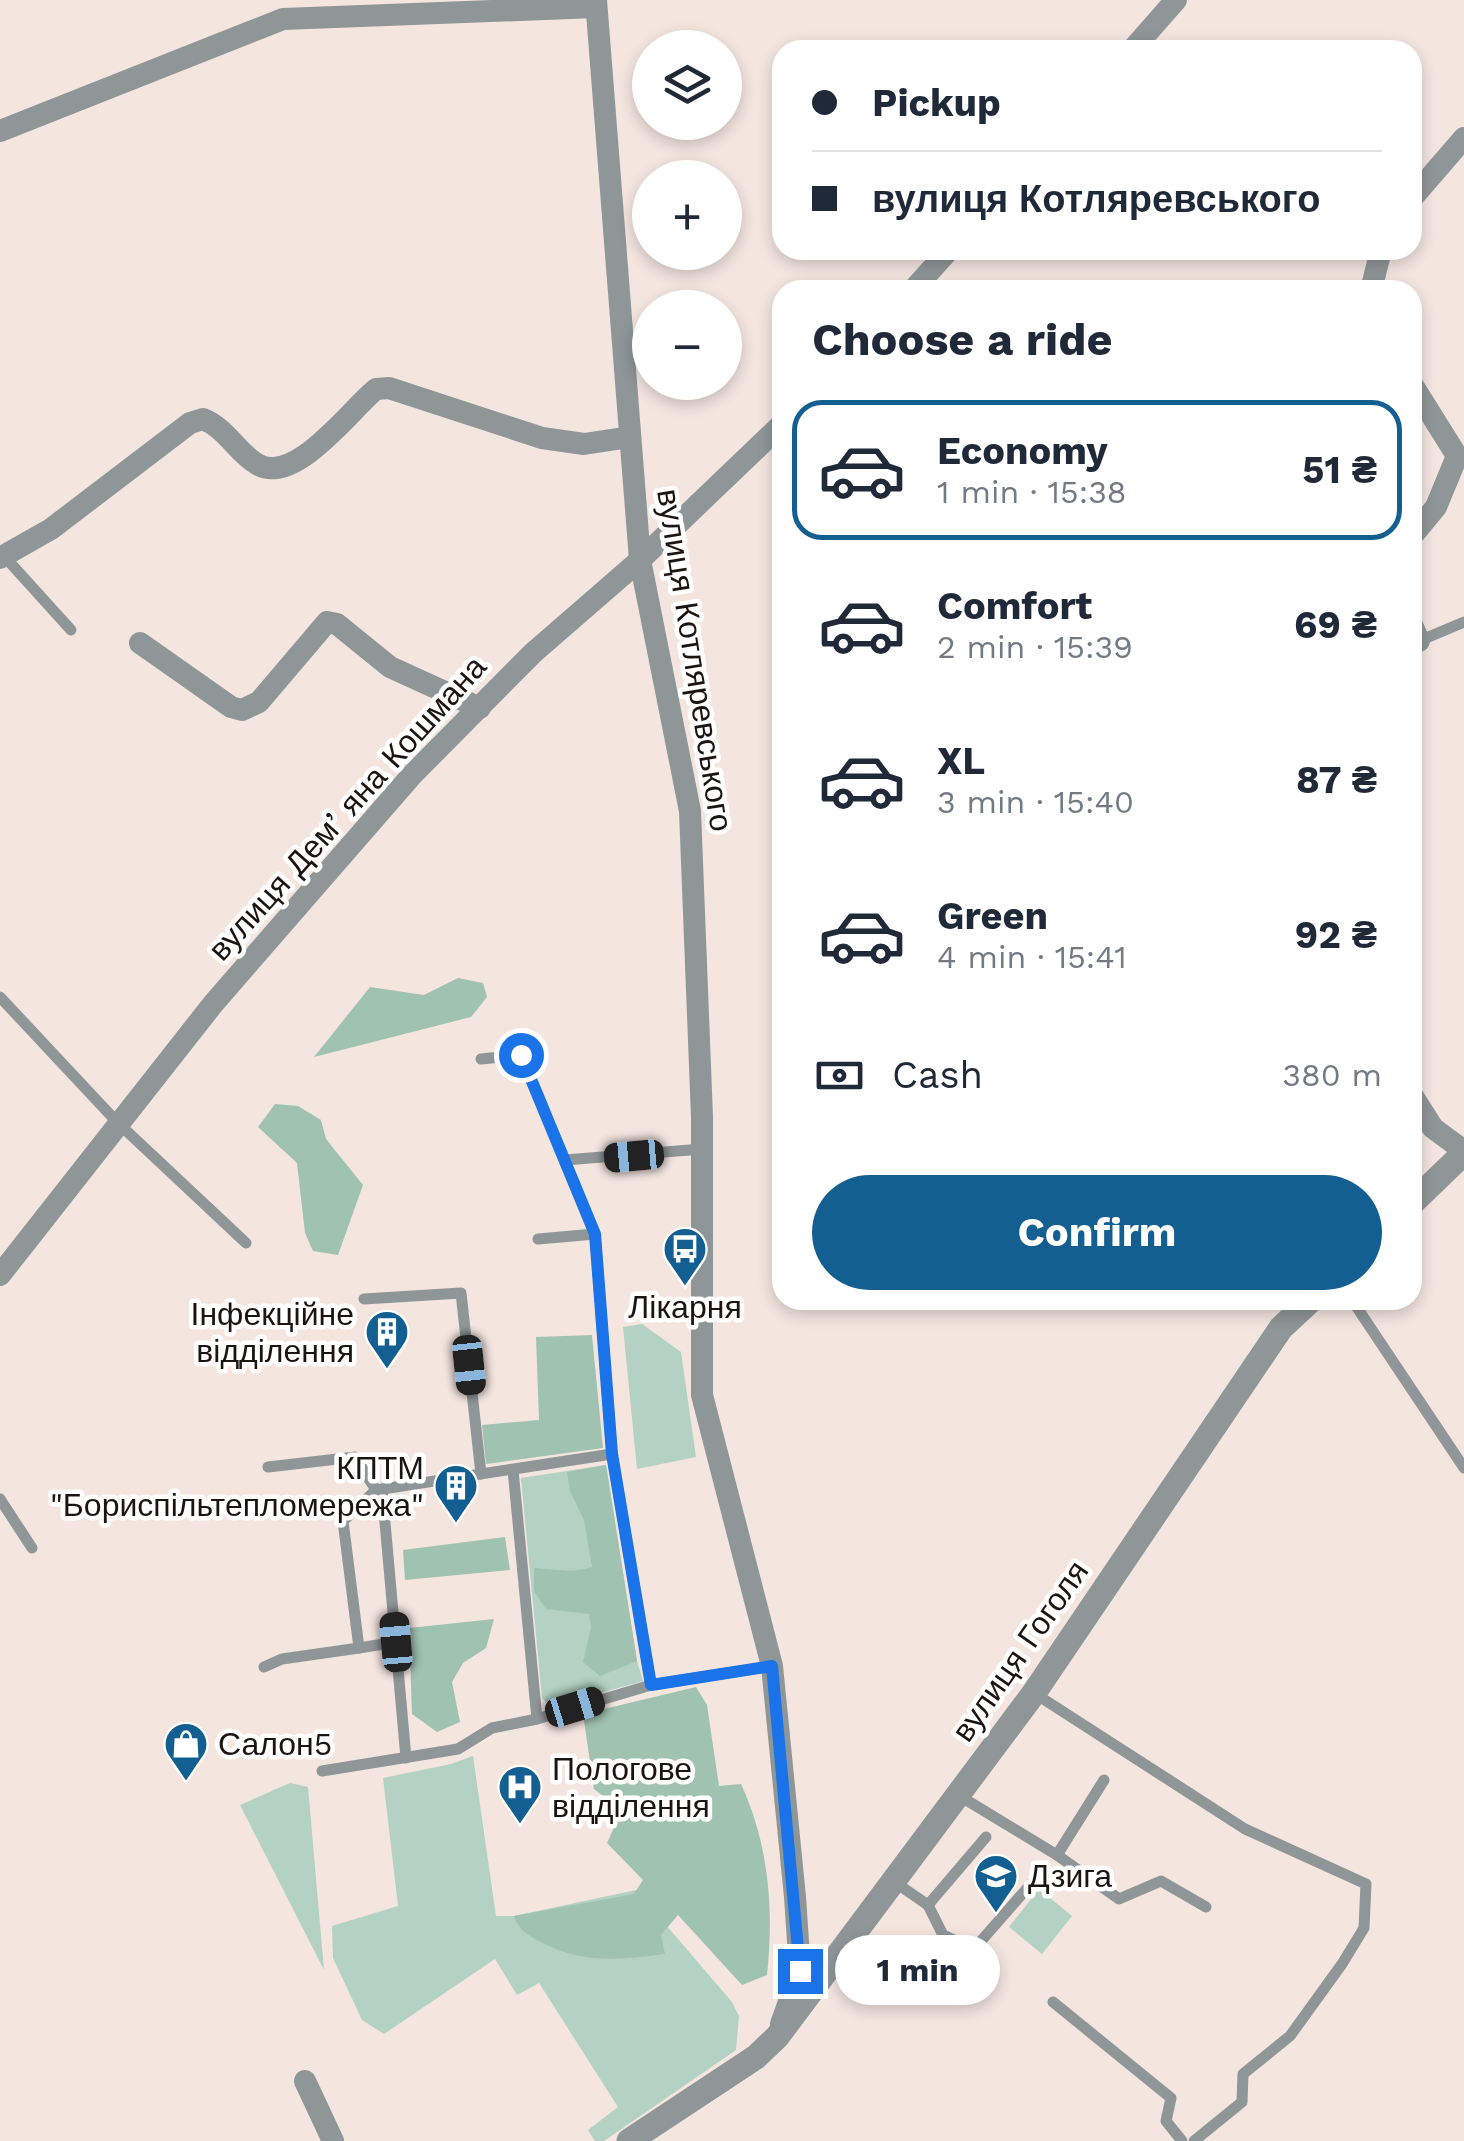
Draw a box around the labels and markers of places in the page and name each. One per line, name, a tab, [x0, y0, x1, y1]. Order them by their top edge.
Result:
bus stop icon: Лікарня	[662, 1226, 708, 1287]
place label: Лікарня	[628, 1288, 742, 1326]
place label: Інфекційне відділення	[191, 1295, 354, 1370]
building icon: Інфекційне відділення	[364, 1309, 410, 1370]
place label: КПТМ "Бориспільтепломережа"	[50, 1449, 424, 1524]
building icon: КПТМ "Бориспільтепломережа"	[433, 1463, 479, 1524]
shop icon: Салон5	[163, 1721, 209, 1782]
place label: Салон5	[218, 1725, 332, 1763]
place label: Пологове відділення	[552, 1750, 710, 1825]
hospital icon: Пологове відділення	[497, 1764, 543, 1825]
school or university icon: Дзига	[973, 1853, 1019, 1914]
place label: Дзига	[1028, 1857, 1112, 1895]

